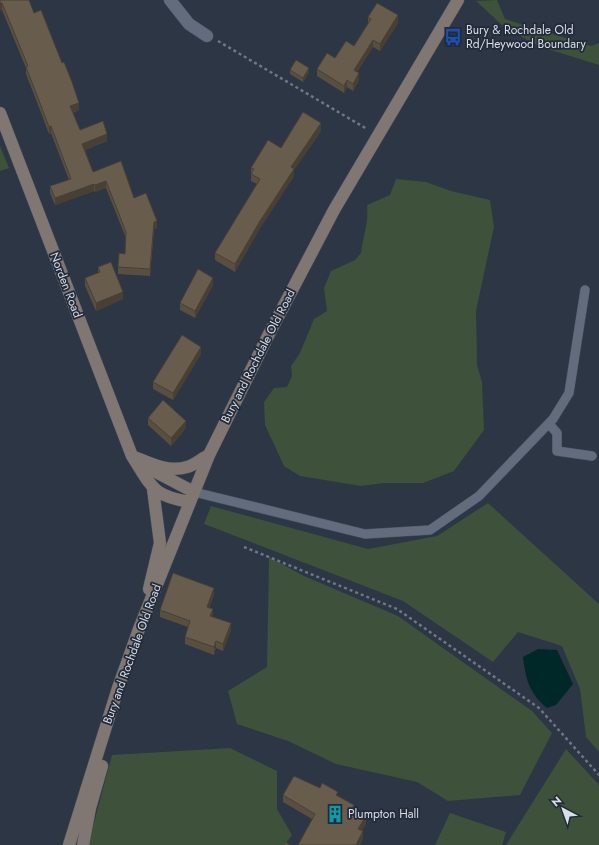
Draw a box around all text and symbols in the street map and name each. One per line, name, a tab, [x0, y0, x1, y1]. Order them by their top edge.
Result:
place label: Bury & Rochdale Old Rd/Heywood Boundary	[466, 21, 586, 53]
bus stop icon: Bury & Rochdale Old Rd/Heywood Boundary	[443, 27, 463, 47]
street label: Norden Road	[45, 250, 87, 320]
street label: Bury and Rochdale Old Road	[216, 286, 300, 426]
street label: Bury and Rochdale Old Road	[98, 581, 166, 727]
north arrow	[543, 789, 583, 829]
text: N	[548, 793, 565, 810]
building icon: Plumpton Hall	[325, 804, 345, 824]
place label: Plumpton Hall	[348, 805, 419, 823]

